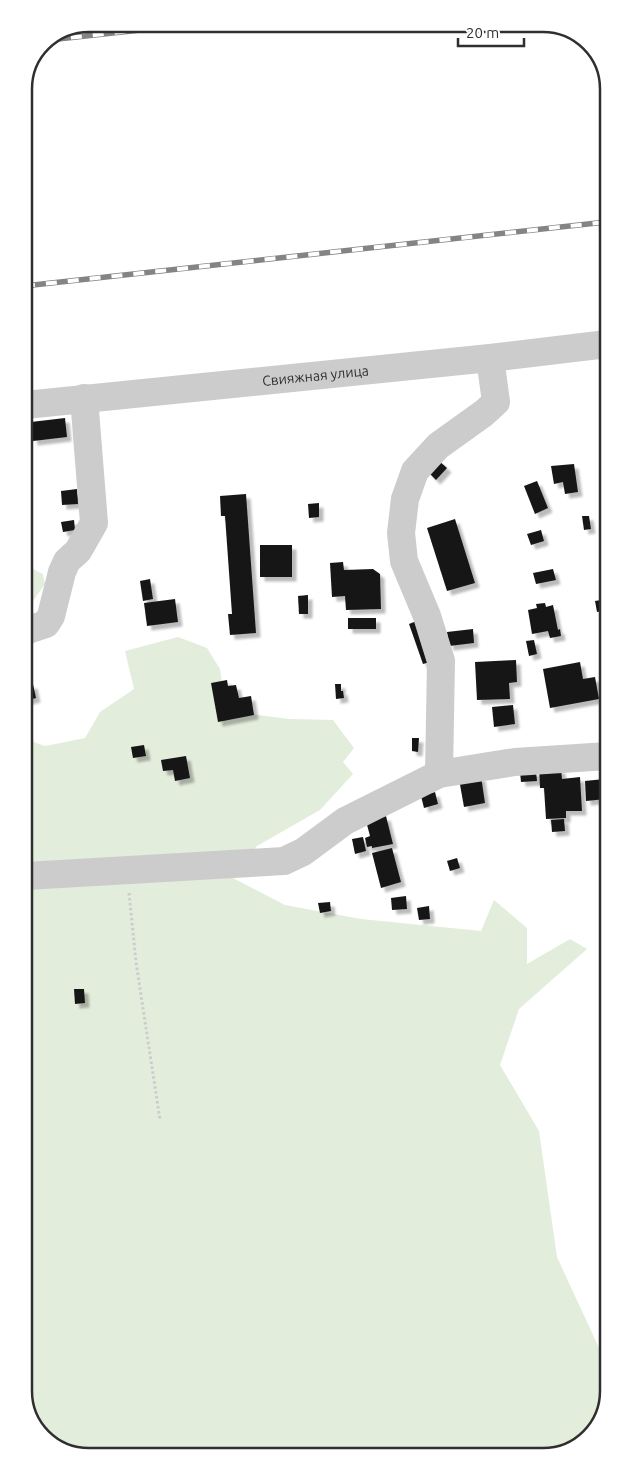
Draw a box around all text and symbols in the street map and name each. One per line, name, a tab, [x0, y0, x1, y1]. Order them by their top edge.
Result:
scale bar	[458, 15, 524, 47]
text: 20 m	[466, 24, 499, 41]
street label: Свияжная улица	[261, 362, 370, 389]

